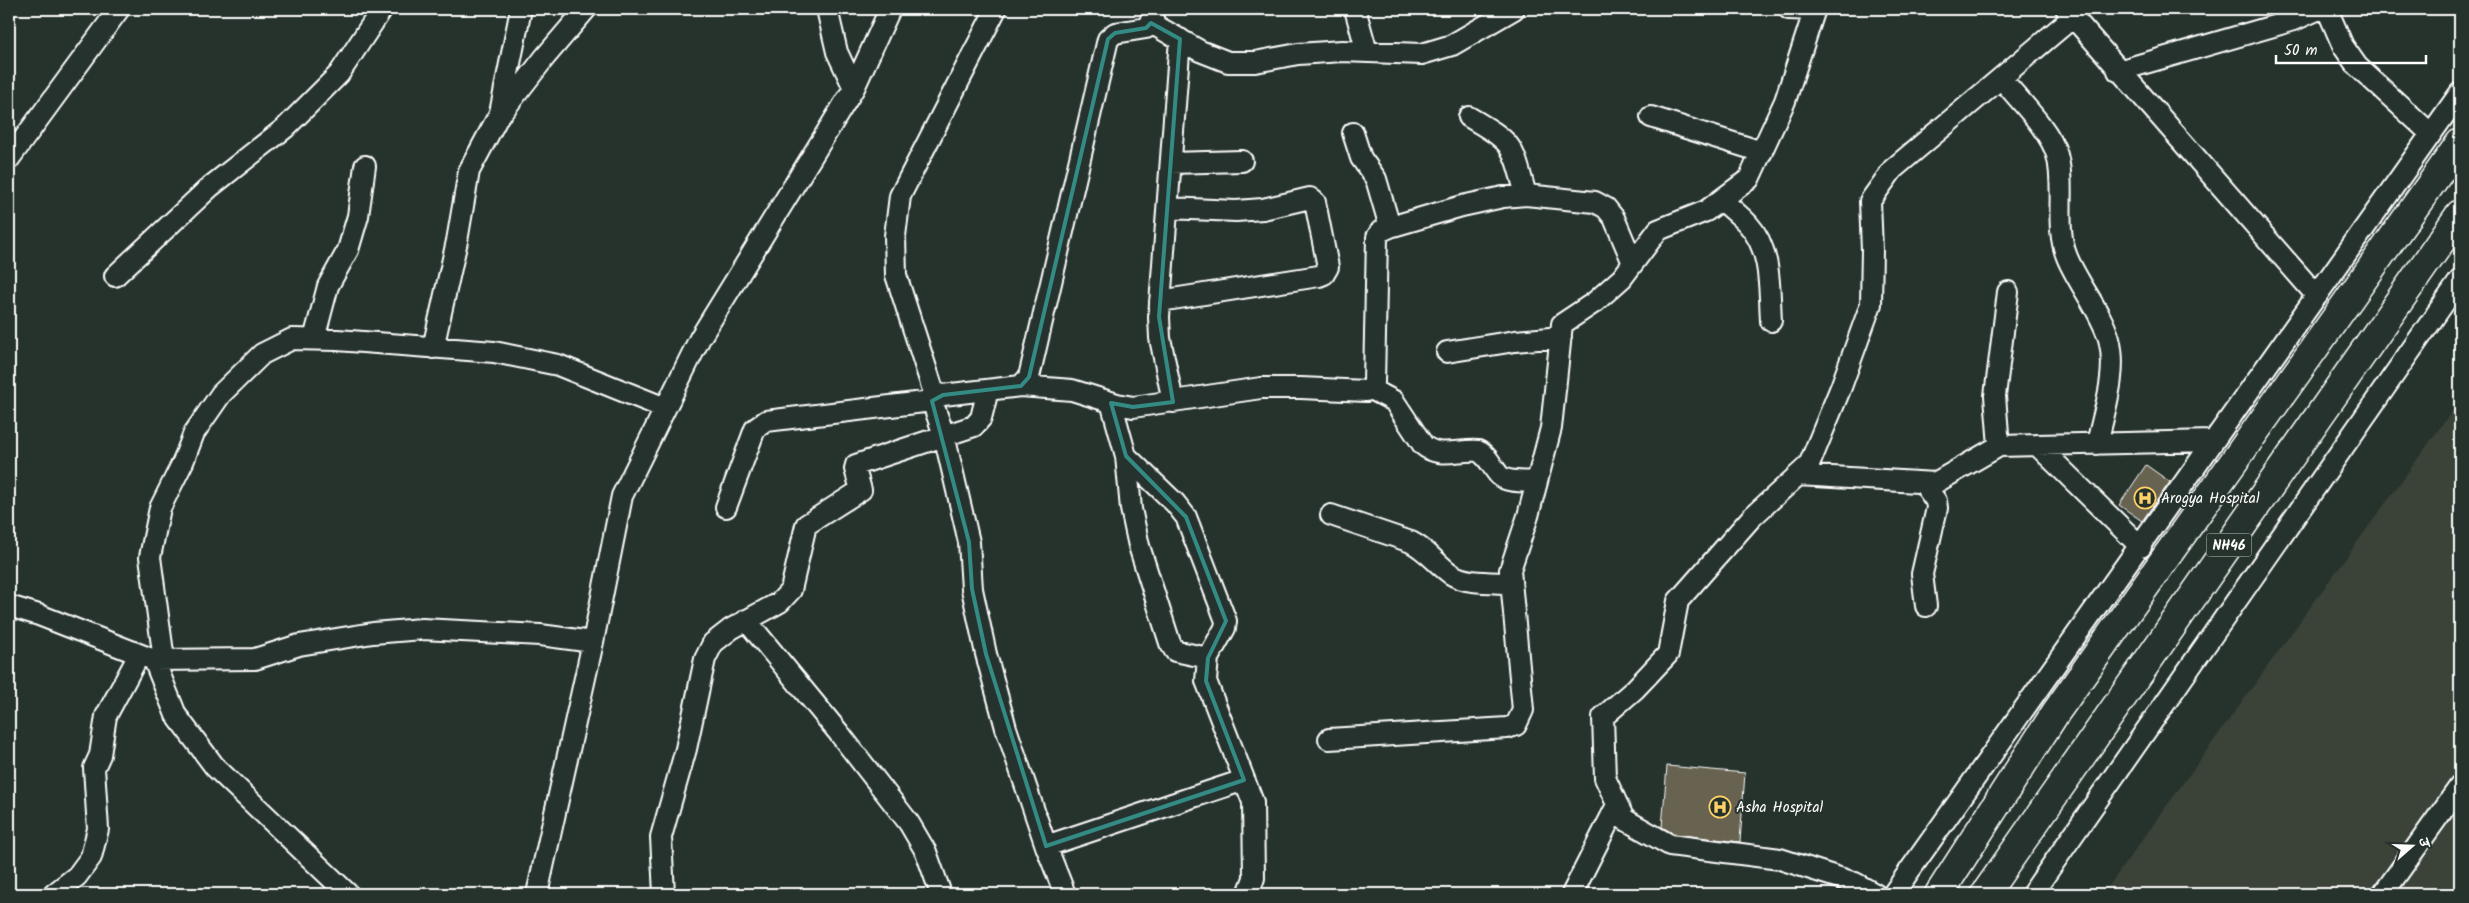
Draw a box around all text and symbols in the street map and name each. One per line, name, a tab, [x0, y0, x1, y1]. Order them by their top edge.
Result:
scale bar	[2276, 32, 2426, 64]
text: 50 m	[2284, 39, 2318, 63]
hospital icon: Arogya Hospital	[2133, 486, 2157, 510]
place label: Arogya Hospital	[2161, 487, 2260, 511]
road number: NH46	[2206, 534, 2252, 556]
hospital icon: Asha Hospital	[1708, 795, 1732, 819]
place label: Asha Hospital	[1736, 796, 1823, 820]
north arrow	[2386, 820, 2436, 870]
text: उ	[2411, 834, 2436, 853]

